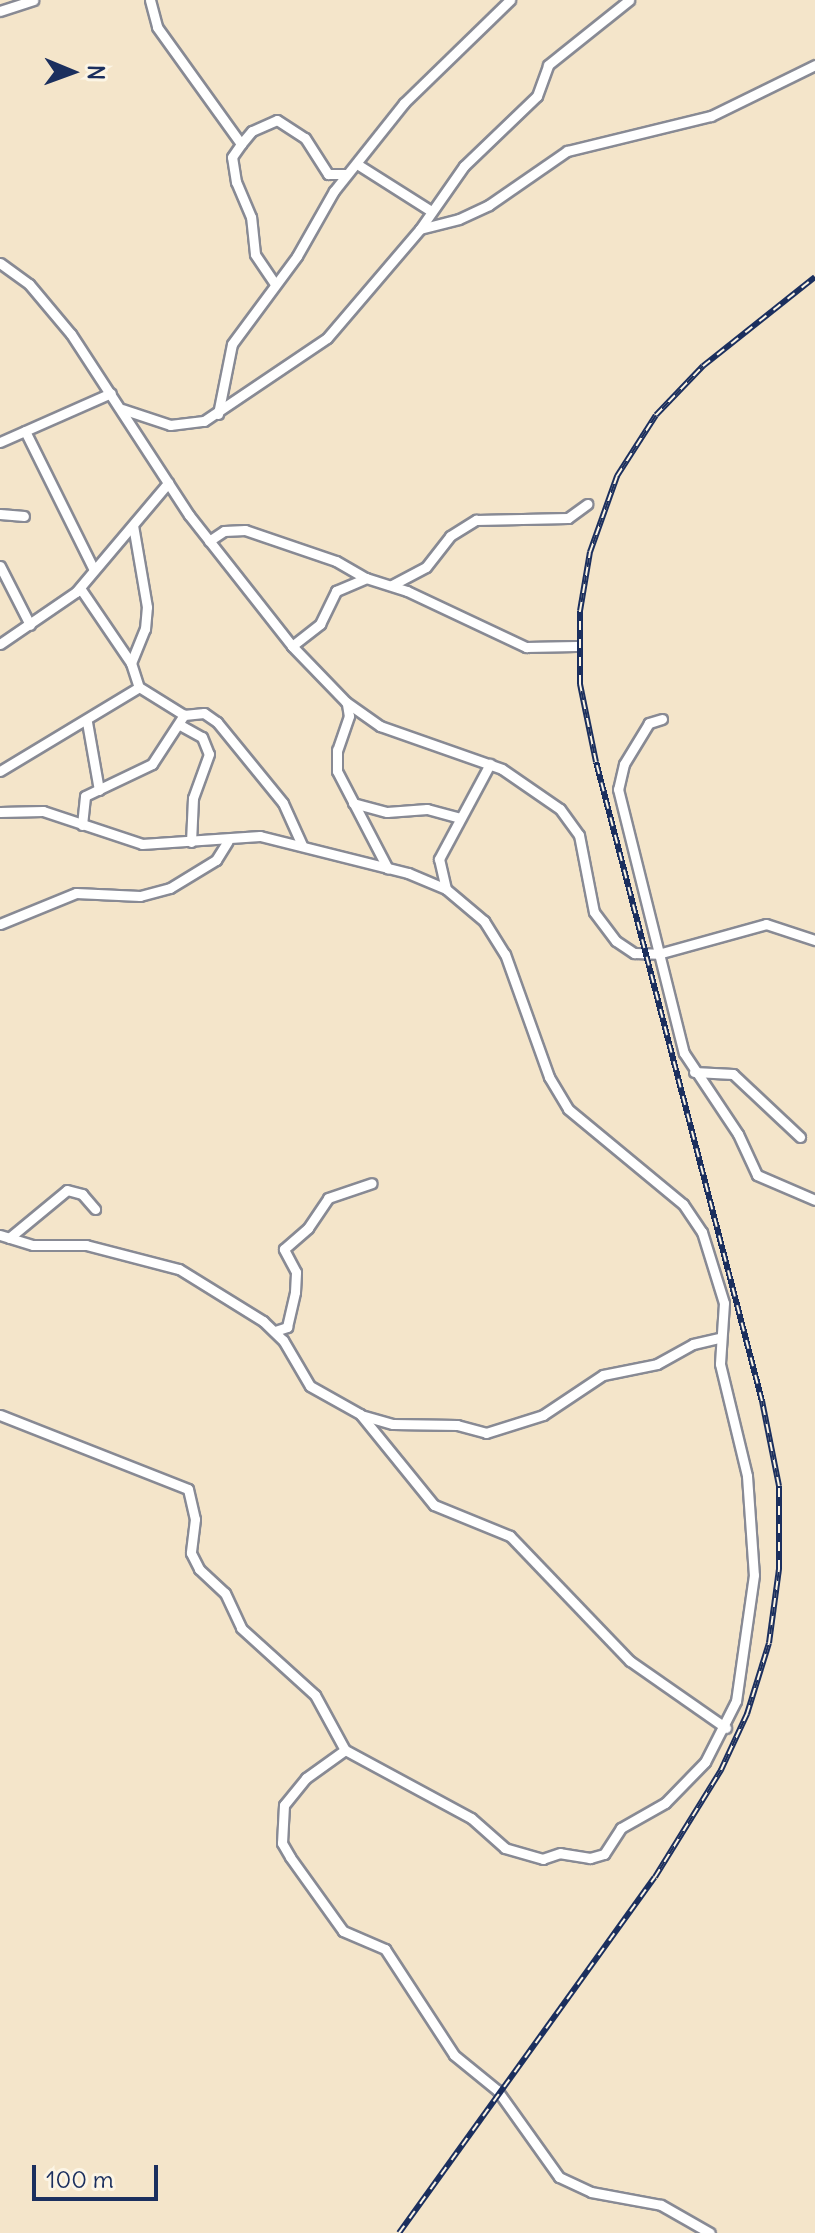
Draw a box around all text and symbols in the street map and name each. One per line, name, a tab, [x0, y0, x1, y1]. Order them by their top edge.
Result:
north arrow	[32, 32, 112, 112]
text: N	[82, 65, 110, 80]
scale bar	[36, 2149, 162, 2199]
text: 100 m	[46, 2164, 114, 2194]

